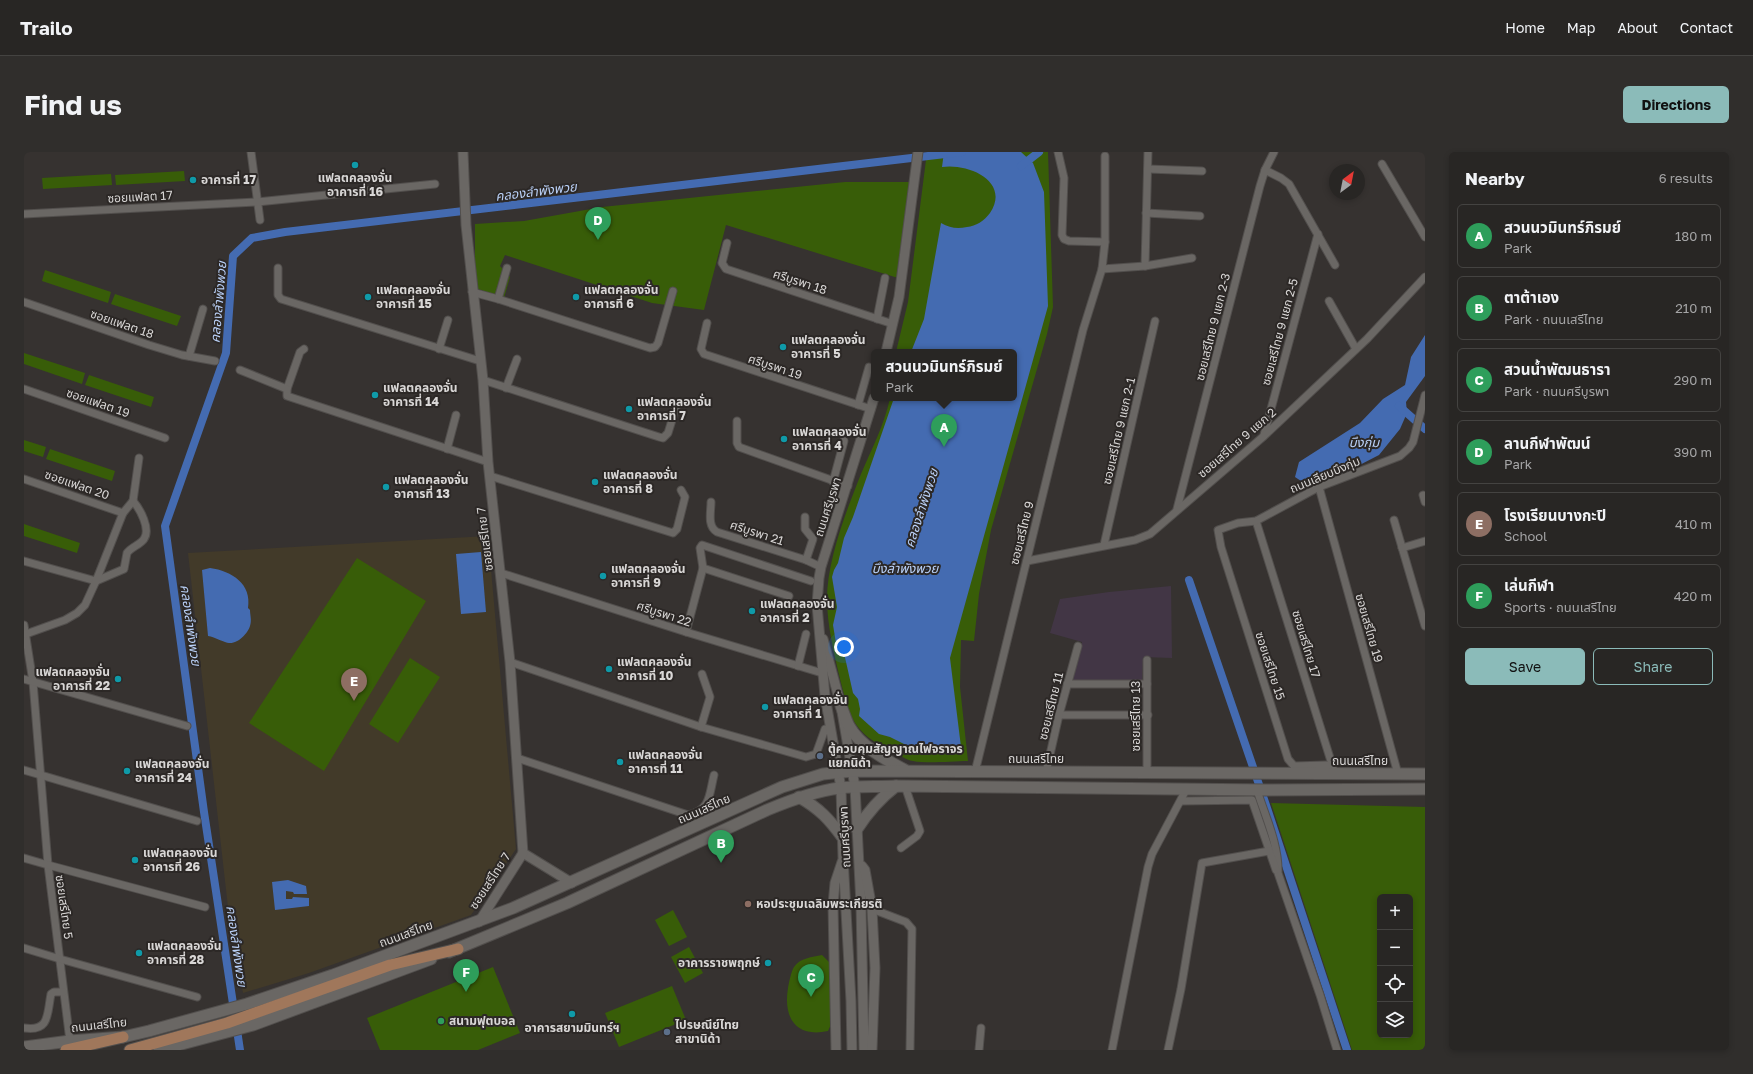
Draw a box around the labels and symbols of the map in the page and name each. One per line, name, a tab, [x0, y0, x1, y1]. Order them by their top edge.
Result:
marker: แฟลตคลองจั่น อาคารที่ 16	[350, 160, 360, 170]
north arrow	[1329, 164, 1365, 200]
place label: แฟลตคลองจั่น อาคารที่ 16	[318, 169, 392, 199]
place label: อาคารที่ 17	[201, 171, 256, 187]
marker: อาคารที่ 17	[188, 175, 198, 185]
water label: คลองลำพังพวย	[494, 178, 579, 204]
street label: ซอยแฟลต 17	[107, 187, 173, 206]
pin: D	[585, 207, 611, 240]
water label: คลองลำพังพวย	[206, 259, 230, 343]
street label: ศรีบูรพา 18	[771, 266, 829, 297]
street label: ซอยเสรีไทย 9 แยก 2-3	[1192, 271, 1233, 382]
street label: ซอยเสรีไทย 9 แยก 2-5	[1258, 277, 1301, 387]
place label: แฟลตคลองจั่น อาคารที่ 15	[376, 281, 451, 311]
place label: แฟลตคลองจั่น อาคารที่ 6	[584, 281, 659, 311]
marker: แฟลตคลองจั่น อาคารที่ 15	[363, 292, 373, 302]
marker: แฟลตคลองจั่น อาคารที่ 6	[571, 292, 581, 302]
street label: ซอยแฟลต 18	[88, 306, 156, 341]
place label: แฟลตคลองจั่น อาคารที่ 5	[791, 331, 866, 361]
marker: แฟลตคลองจั่น อาคารที่ 5	[778, 342, 788, 352]
street label: ศรีบูรพา 19	[746, 351, 804, 382]
street label: ซอยเสรีไทย 9 แยก 2-1	[1099, 376, 1138, 486]
place label: แฟลตคลองจั่น อาคารที่ 14	[383, 379, 458, 409]
street label: ซอยแฟลต 19	[65, 385, 132, 420]
marker: แฟลตคลองจั่น อาคารที่ 14	[370, 390, 380, 400]
place label: แฟลตคลองจั่น อาคารที่ 7	[637, 393, 712, 423]
marker: แฟลตคลองจั่น อาคารที่ 7	[624, 404, 634, 414]
street label: ซอยเสรีไทย 9 แยก 2	[1194, 404, 1279, 481]
pin: A	[931, 414, 957, 447]
place label: แฟลตคลองจั่น อาคารที่ 4	[792, 423, 867, 453]
marker: แฟลตคลองจั่น อาคารที่ 4	[779, 434, 789, 444]
water label: บึงกุ่ม	[1349, 434, 1380, 451]
street label: ถนนเลียบบึงกุ่ม	[1287, 453, 1362, 496]
water label: คลองลำพังพวย	[901, 465, 942, 549]
street label: ซอยแฟลต 20	[43, 466, 111, 503]
place label: แฟลตคลองจั่น อาคารที่ 8	[603, 466, 678, 496]
place label: แฟลตคลองจั่น อาคารที่ 13	[394, 471, 469, 501]
street label: ถนนศรีบูรพา	[811, 475, 844, 538]
marker: แฟลตคลองจั่น อาคารที่ 8	[590, 477, 600, 487]
marker: แฟลตคลองจั่น อาคารที่ 13	[381, 482, 391, 492]
street label: ซอยเสรีไทย 9	[1006, 499, 1037, 566]
street label: ซอยเสรีไทย 7	[473, 506, 496, 572]
street label: ศรีบูรพา 21	[728, 517, 786, 548]
place label: แฟลตคลองจั่น อาคารที่ 9	[611, 560, 686, 590]
water label: บึงลำพังพวย	[872, 560, 940, 576]
marker: แฟลตคลองจั่น อาคารที่ 9	[598, 571, 608, 581]
water label: คลองลำพังพวย	[177, 583, 205, 668]
street label: ซอยเสรีไทย 19	[1352, 592, 1386, 664]
place label: แฟลตคลองจั่น อาคารที่ 2	[760, 595, 835, 625]
street label: ศรีบูรพา 22	[635, 598, 693, 629]
marker: แฟลตคลองจั่น อาคารที่ 2	[747, 606, 757, 616]
street label: ซอยเสรีไทย 17	[1289, 608, 1324, 680]
street label: ซอยเสรีไทย 15	[1252, 630, 1289, 702]
your location	[834, 637, 854, 657]
place label: แฟลตคลองจั่น อาคารที่ 10	[617, 653, 692, 683]
place label: แฟลตคลองจั่น อาคารที่ 22	[35, 663, 110, 693]
marker: แฟลตคลองจั่น อาคารที่ 10	[604, 664, 614, 674]
pin: E	[341, 668, 367, 701]
street label: ซอยเสรีไทย 11	[1035, 670, 1066, 741]
marker: แฟลตคลองจั่น อาคารที่ 22	[113, 674, 123, 684]
street label: ซอยเสรีไทย 13	[1128, 681, 1143, 751]
place label: แฟลตคลองจั่น อาคารที่ 1	[773, 691, 848, 721]
marker: แฟลตคลองจั่น อาคารที่ 1	[760, 702, 770, 712]
place label: ตู้ควบคุมสัญญาณไฟจราจร แยกนิด้า	[828, 741, 963, 770]
place label: แฟลตคลองจั่น อาคารที่ 11	[628, 746, 703, 776]
marker: ตู้ควบคุมสัญญาณไฟจราจร แยกนิด้า	[815, 751, 825, 761]
street label: ถนนเสรีไทย	[1008, 751, 1064, 766]
street label: ถนนเสรีไทย	[1332, 753, 1388, 768]
place label: แฟลตคลองจั่น อาคารที่ 24	[135, 755, 210, 785]
marker: แฟลตคลองจั่น อาคารที่ 11	[615, 757, 625, 767]
marker: แฟลตคลองจั่น อาคารที่ 24	[122, 766, 132, 776]
street label: ถนนเสรีไทย	[675, 790, 733, 827]
street label: ถนนศรีบูรพา	[835, 806, 854, 868]
pin: B	[708, 830, 734, 863]
place label: แฟลตคลองจั่น อาคารที่ 26	[143, 844, 218, 874]
street label: ซอยเสรีไทย 7	[466, 850, 513, 912]
marker: แฟลตคลองจั่น อาคารที่ 26	[130, 855, 140, 865]
street label: ซอยเสรีไทย 5	[53, 874, 76, 940]
place label: หอประชุมเฉลิมพระเกียรติ	[756, 896, 883, 911]
marker: หอประชุมเฉลิมพระเกียรติ	[743, 899, 753, 909]
water label: คลองลำพังพวย	[223, 904, 251, 989]
street label: ถนนเสรีไทย	[377, 917, 435, 950]
place label: แฟลตคลองจั่น อาคารที่ 28	[147, 937, 222, 967]
marker: แฟลตคลองจั่น อาคารที่ 28	[134, 948, 144, 958]
place label: อาคารราชพฤกษ์	[678, 955, 760, 970]
marker: อาคารราชพฤกษ์	[763, 958, 773, 968]
pin: F	[453, 959, 479, 992]
pin: C	[798, 964, 824, 997]
marker: อาคารสยามมินทร์ฯ	[567, 1009, 577, 1019]
place label: สนามฟุตบอล	[449, 1013, 515, 1028]
street label: ถนนเสรีไทย	[70, 1014, 128, 1035]
marker: สนามฟุตบอล	[436, 1016, 446, 1026]
place label: ไปรษณีย์ไทย สาขานิด้า	[675, 1017, 739, 1046]
place label: อาคารสยามมินทร์ฯ	[524, 1020, 620, 1035]
marker: ไปรษณีย์ไทย สาขานิด้า	[662, 1027, 672, 1037]

